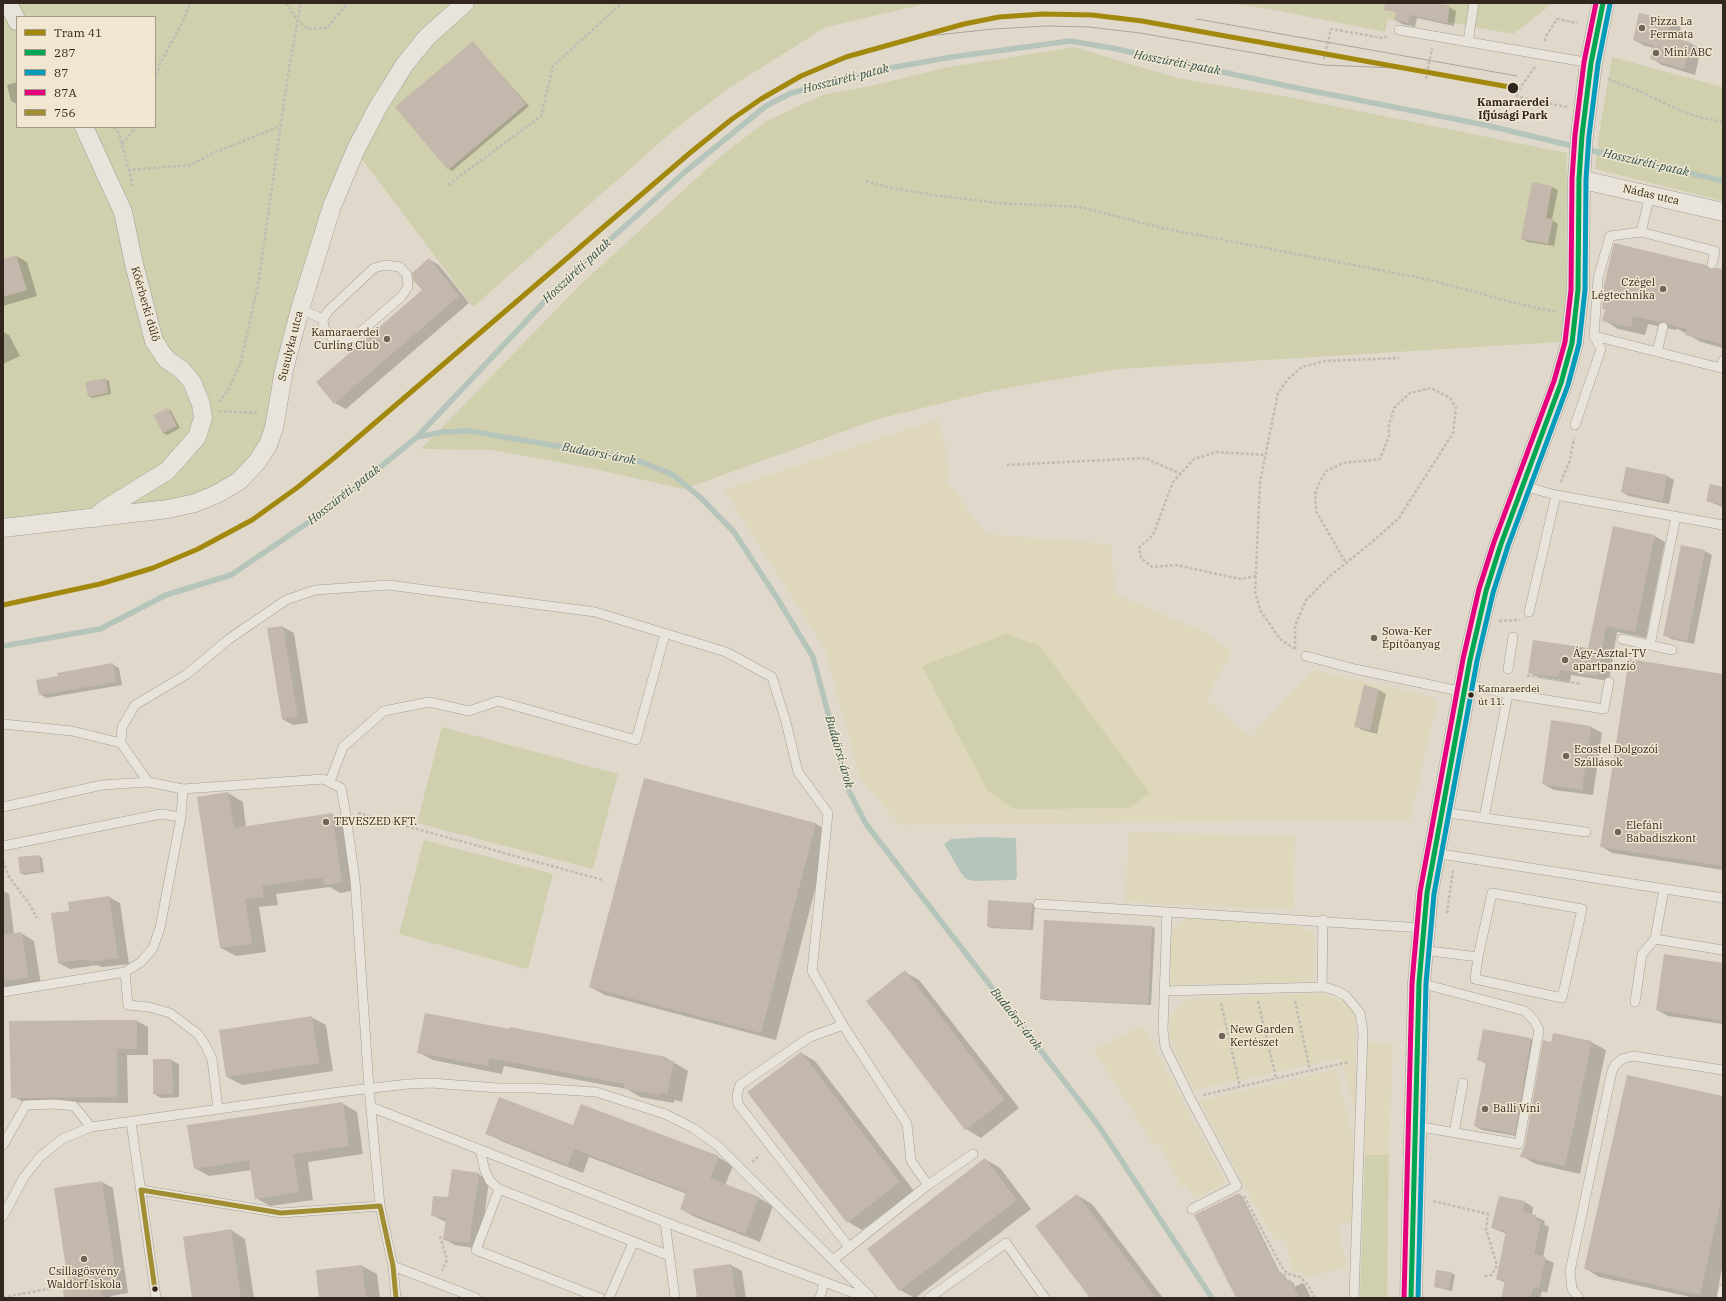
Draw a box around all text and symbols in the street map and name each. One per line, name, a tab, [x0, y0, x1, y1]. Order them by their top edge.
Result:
place label: Pizza La Fermata	[1650, 15, 1693, 41]
legend	[16, 16, 156, 128]
marker: Pizza La Fermata	[1637, 23, 1647, 33]
text: Tram 41	[54, 25, 102, 40]
text: 287	[54, 45, 76, 60]
place label: Mini ABC	[1664, 46, 1712, 60]
water label: Hosszúréti-patak	[1132, 48, 1222, 78]
marker: Mini ABC	[1651, 48, 1661, 58]
water label: Hosszúréti-patak	[801, 61, 891, 97]
text: 87	[54, 65, 68, 80]
marker: Kamaraerdei Ifjúsági Park	[1506, 81, 1520, 95]
text: 87A	[54, 85, 77, 100]
place label: Kamaraerdei Ifjúsági Park	[1477, 96, 1549, 122]
text: 756	[54, 105, 76, 120]
water label: Hosszúréti-patak	[1601, 146, 1691, 180]
street label: Nádas utca	[1622, 182, 1680, 208]
water label: Hosszúréti-patak	[540, 236, 614, 306]
street label: Kőérberki dűlő	[128, 265, 162, 343]
place label: Czégel Légtechnika	[1591, 276, 1655, 302]
marker: Czégel Légtechnika	[1658, 284, 1668, 294]
street label: Susulyka utca	[276, 309, 306, 383]
place label: Kamaraerdei Curling Club	[311, 326, 379, 352]
marker: Kamaraerdei Curling Club	[382, 334, 392, 344]
water label: Budaörsi-árok	[561, 440, 637, 468]
water label: Hosszúréti-patak	[305, 462, 383, 528]
place label: Sowa-Ker Építőanyag	[1382, 625, 1440, 651]
marker: Sowa-Ker Építőanyag	[1369, 633, 1379, 643]
place label: Ágy-Asztal-TV apartpanzió	[1573, 647, 1646, 673]
marker: Ágy-Asztal-TV apartpanzió	[1560, 655, 1570, 665]
place label: Kamaraerdei út 11.	[1478, 683, 1540, 706]
marker: Kamaraerdei út 11.	[1466, 690, 1476, 700]
water label: Budaörsi-árok	[822, 714, 856, 790]
place label: Ecostel Dolgozói Szállások	[1574, 743, 1658, 769]
marker: Ecostel Dolgozói Szállások	[1561, 751, 1571, 761]
place label: TEVESZED KFT.	[334, 815, 417, 829]
marker: TEVESZED KFT.	[321, 817, 331, 827]
place label: Elefáni Babadiszkont	[1626, 819, 1696, 845]
marker: Elefáni Babadiszkont	[1613, 827, 1623, 837]
water label: Budaörsi-árok	[987, 985, 1045, 1053]
place label: New Garden Kertészet	[1230, 1023, 1294, 1049]
marker: New Garden Kertészet	[1217, 1031, 1227, 1041]
place label: Balli Vini	[1493, 1102, 1540, 1116]
marker: Balli Vini	[1480, 1104, 1490, 1114]
marker: Csillagösvény Waldorf Iskola	[79, 1254, 89, 1264]
place label: Csillagösvény Waldorf Iskola	[47, 1265, 121, 1291]
unlabelled marker	[150, 1284, 160, 1294]

